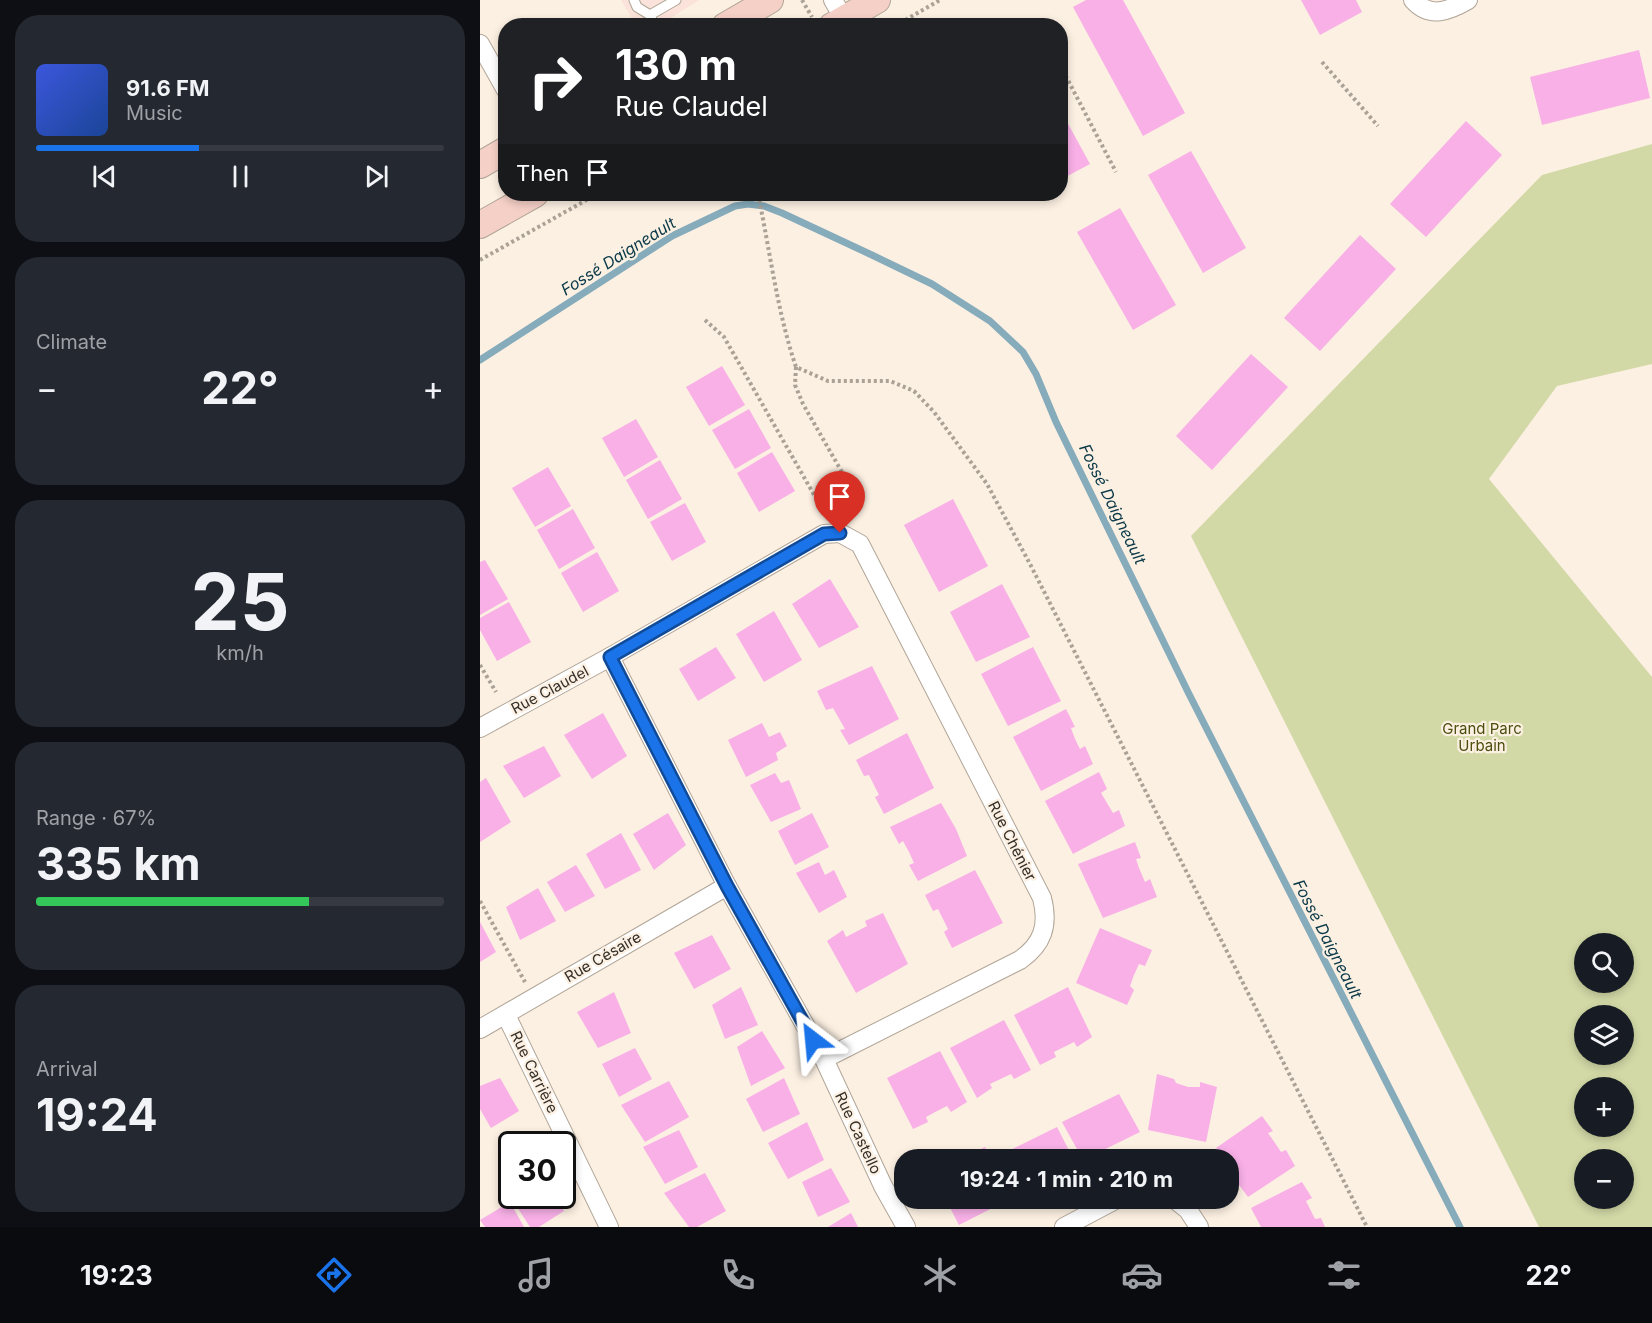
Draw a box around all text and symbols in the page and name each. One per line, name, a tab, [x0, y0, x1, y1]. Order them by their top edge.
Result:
text: 130 m	[615, 39, 737, 90]
icon: right	[516, 42, 594, 120]
text: 91.6 FM	[126, 75, 209, 101]
text: Rue Claudel	[615, 90, 768, 123]
text: Music	[126, 101, 183, 125]
icon: arrive	[581, 156, 614, 189]
icon: previous	[88, 160, 121, 193]
icon: pause	[224, 160, 257, 193]
icon: next	[360, 160, 393, 193]
text: Then	[516, 160, 569, 186]
water label: Fossé Daigneault	[557, 212, 680, 299]
text: Climate	[36, 330, 107, 354]
text: 22°	[201, 360, 279, 415]
text: −	[36, 368, 58, 408]
text: +	[422, 368, 444, 408]
water label: Fossé Daigneault	[1075, 441, 1151, 568]
pin	[814, 471, 865, 533]
icon: arrive	[823, 480, 856, 513]
text: 25	[191, 554, 290, 649]
text: km/h	[216, 641, 264, 665]
street label: Rue Claudel	[508, 661, 592, 718]
park label: Grand Parc Urbain	[1442, 719, 1522, 755]
street label: Rue Chénier	[984, 798, 1041, 884]
text: Range · 67%	[36, 806, 156, 830]
text: 335 km	[36, 836, 201, 891]
water label: Fossé Daigneault	[1289, 876, 1367, 1003]
street label: Rue Césaire	[561, 927, 644, 986]
map controls	[1574, 933, 1634, 1209]
button: search	[1574, 933, 1634, 993]
button: layers	[1574, 1005, 1634, 1065]
position arrow	[781, 1008, 845, 1072]
street label: Rue Carrière	[506, 1028, 563, 1116]
text: Arrival	[36, 1057, 98, 1081]
button: +	[1574, 1077, 1634, 1137]
text: 19:24	[36, 1087, 158, 1142]
street label: Rue Castello	[831, 1089, 886, 1177]
speed limit sign: 30	[498, 1131, 576, 1209]
button: −	[1574, 1149, 1634, 1209]
text: 19:24 · 1 min · 210 m	[960, 1166, 1173, 1192]
icon: directions	[313, 1254, 355, 1296]
icon: music	[515, 1254, 557, 1296]
icon: phone	[717, 1254, 759, 1296]
icon: climate	[919, 1254, 961, 1296]
icon: car	[1121, 1254, 1163, 1296]
icon: filters	[1323, 1254, 1365, 1296]
text: 19:23	[80, 1259, 153, 1292]
text: 22°	[1525, 1259, 1572, 1292]

